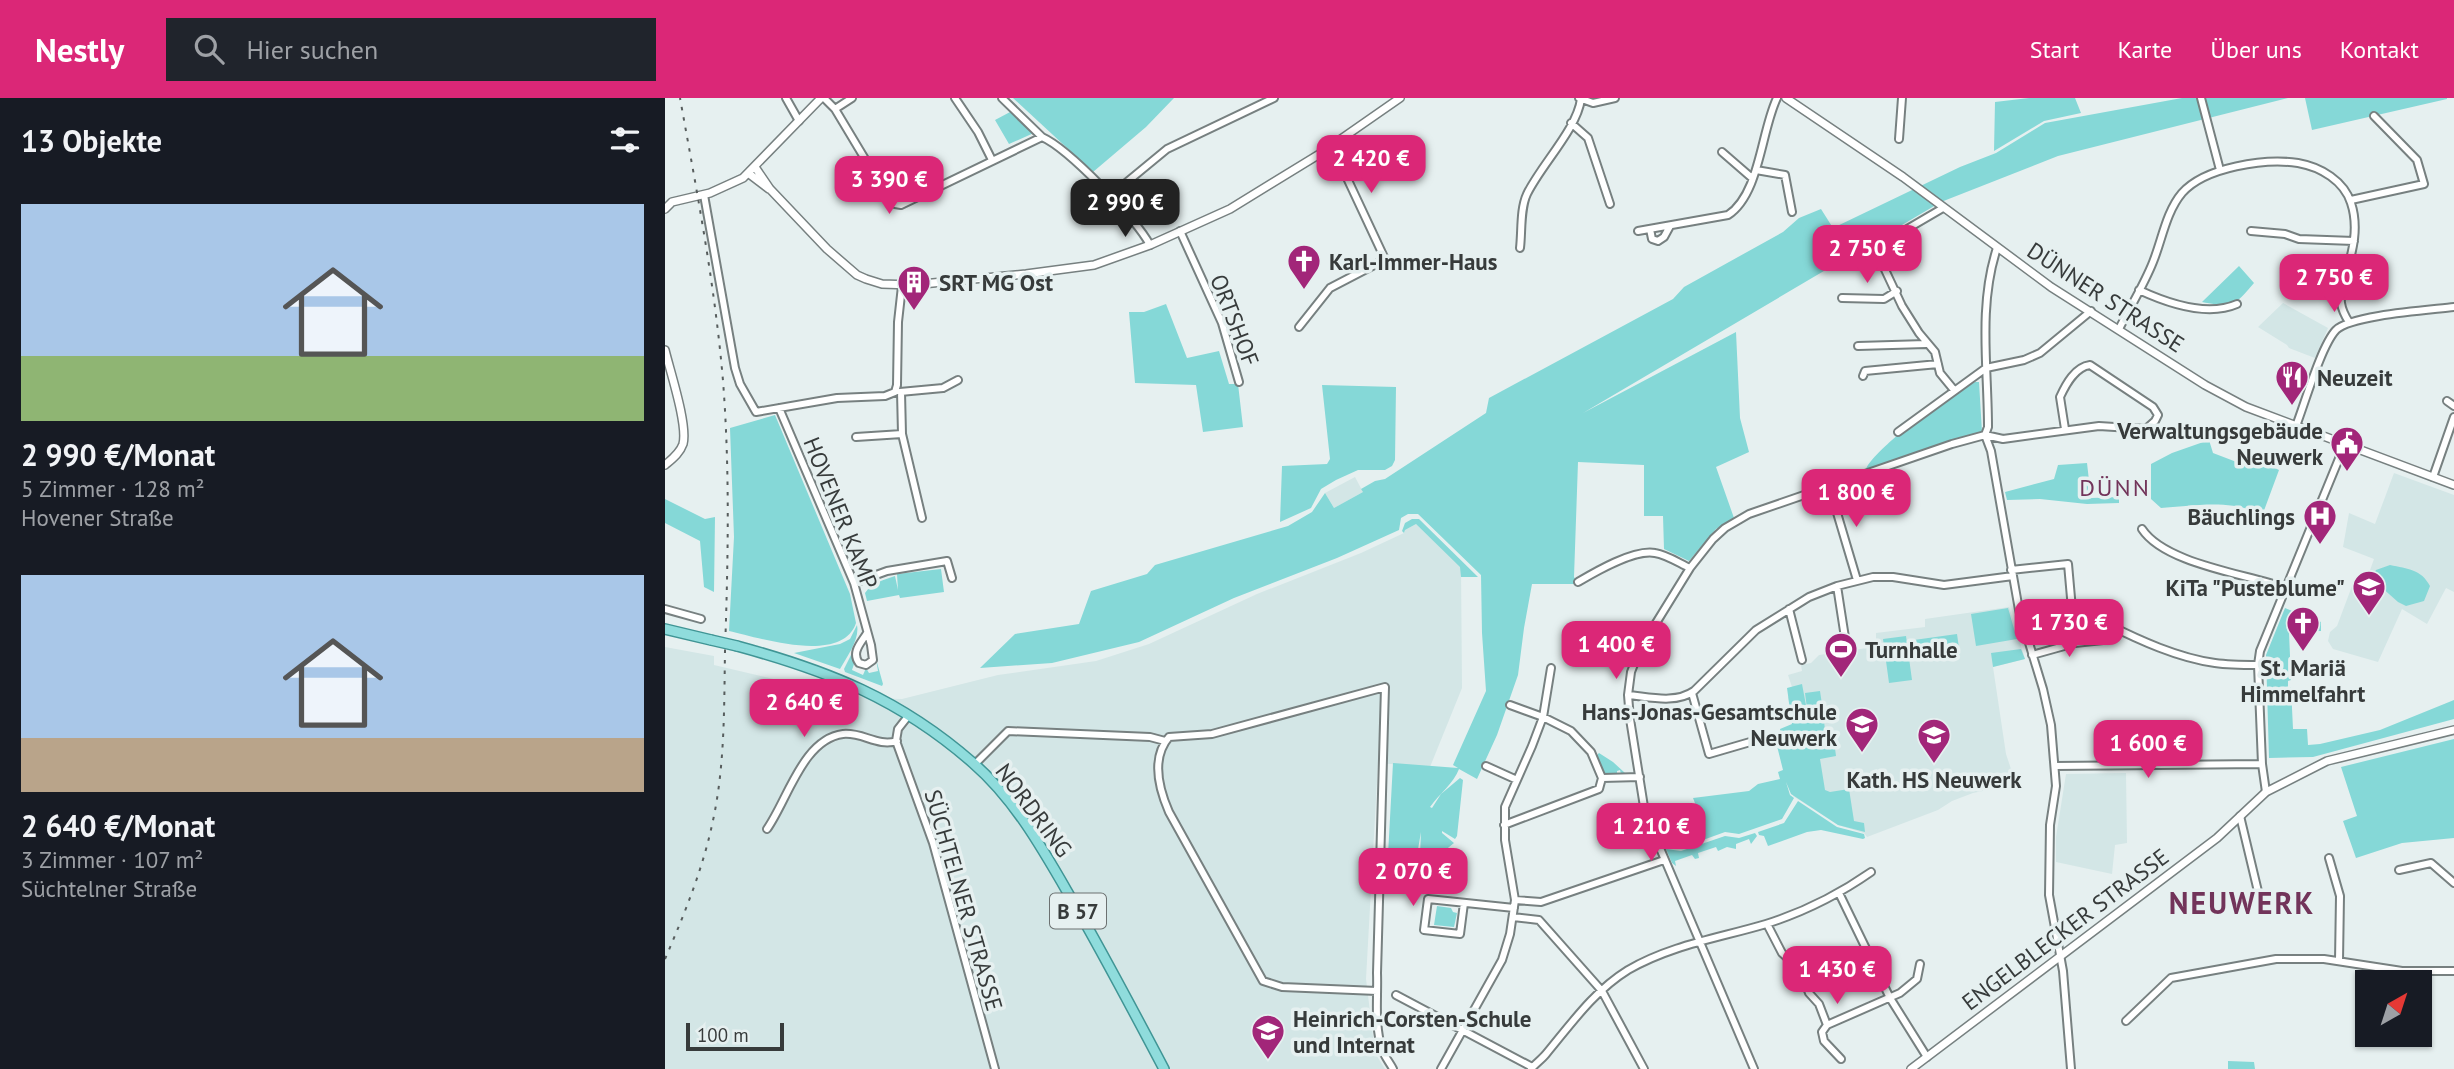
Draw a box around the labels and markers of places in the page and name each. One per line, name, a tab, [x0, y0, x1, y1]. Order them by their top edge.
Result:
pin: 2 420 €	[1306, 136, 1436, 195]
pin: 3 390 €	[824, 156, 954, 216]
pin: 2 990 €	[1060, 180, 1190, 239]
pin: 2 750 €	[1802, 226, 1932, 285]
church icon: Karl-Immer-Haus	[1285, 242, 1323, 291]
place label: Karl-Immer-Haus	[1329, 247, 1498, 276]
pin: 2 750 €	[2269, 254, 2399, 314]
building icon: SRT MG Ost	[895, 263, 933, 312]
place label: SRT MG Ost	[939, 268, 1053, 297]
restaurant icon: Neuzeit	[2273, 358, 2311, 407]
place label: Neuzeit	[2317, 363, 2392, 392]
place label: Verwaltungsgebäude Neuwerk	[2116, 416, 2324, 471]
public building icon: Verwaltungsgebäude Neuwerk	[2328, 424, 2366, 473]
pin: 1 800 €	[1791, 470, 1921, 529]
hospital icon: Bäuchlings	[2301, 497, 2339, 546]
place label: Bäuchlings	[2188, 502, 2295, 531]
school or university icon: KiTa "Pusteblume"	[2350, 568, 2388, 617]
place label: KiTa "Pusteblume"	[2165, 573, 2345, 602]
pin: 1 730 €	[2004, 600, 2134, 659]
church icon: St. Mariä Himmelfahrt	[2284, 604, 2322, 653]
pin: 1 400 €	[1551, 622, 1681, 681]
sports icon: Turnhalle	[1822, 630, 1860, 679]
place label: Turnhalle	[1865, 635, 1958, 664]
place label: St. Mariä Himmelfahrt	[2241, 653, 2365, 708]
pin: 2 640 €	[739, 680, 869, 739]
place label: Hans-Jonas-Gesamtschule Neuwerk	[1582, 697, 1838, 752]
school or university icon: Hans-Jonas-Gesamtschule Neuwerk	[1843, 705, 1881, 754]
school or university icon: Kath. HS Neuwerk	[1915, 716, 1953, 765]
pin: 1 600 €	[2083, 720, 2213, 780]
place label: Kath. HS Neuwerk	[1846, 765, 2022, 794]
pin: 1 210 €	[1586, 804, 1716, 863]
pin: 2 070 €	[1348, 848, 1478, 908]
pin: 1 430 €	[1772, 946, 1902, 1006]
place label: Heinrich-Corsten-Schule und Internat	[1293, 1004, 1532, 1059]
school or university icon: Heinrich-Corsten-Schule und Internat	[1249, 1012, 1287, 1061]

